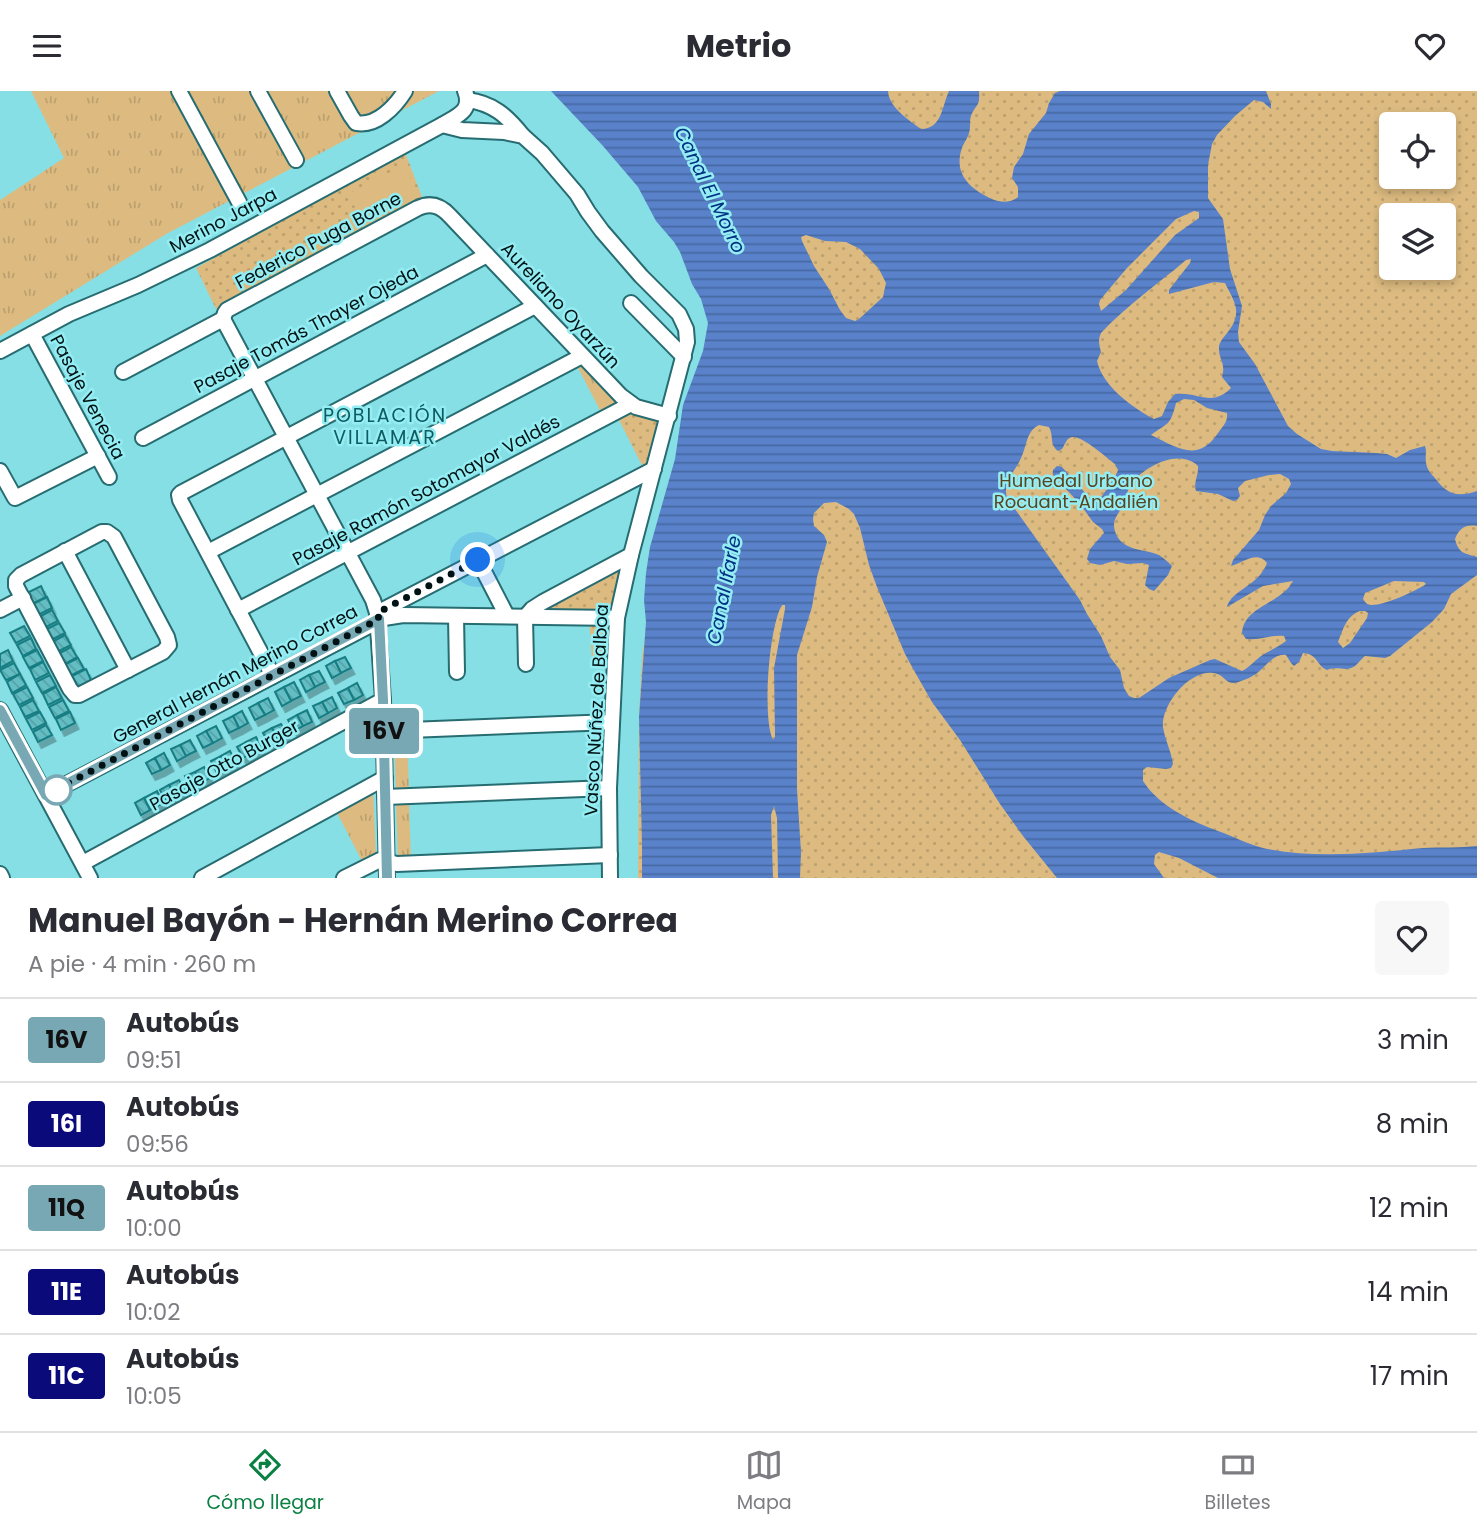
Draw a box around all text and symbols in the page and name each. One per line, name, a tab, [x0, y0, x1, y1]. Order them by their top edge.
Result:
text: Metrio	[686, 23, 791, 68]
icon: menu	[28, 27, 66, 65]
icon: heart	[1411, 27, 1449, 65]
map controls	[1379, 112, 1456, 280]
button: locate	[1379, 112, 1456, 189]
water label: Canal El Morro	[668, 122, 752, 258]
street label: Merino Jarpa	[165, 181, 281, 259]
street label: Federico Puga Borne	[230, 186, 406, 294]
button: layers	[1379, 203, 1456, 280]
street label: Aureliano Oyarzún	[496, 236, 626, 374]
street label: Pasaje Tomás Thayer Ojeda	[189, 259, 423, 399]
street label: Pasaje Venecia	[45, 330, 131, 464]
district label: POBLACIÓN VILLAMAR	[323, 402, 447, 451]
street label: Pasaje Ramón Sotomayor Valdés	[288, 409, 564, 571]
park label: Humedal Urbano Rocuant-Andalién	[994, 468, 1158, 514]
water label: Canal Ifarle	[700, 533, 748, 647]
your location	[460, 542, 495, 577]
street label: General Hernán Merino Correa	[108, 599, 362, 749]
street label: Vasco Núñez de Balboa	[578, 603, 614, 817]
line badge: 16V	[344, 708, 424, 754]
street label: Pasaje Otto Burger	[145, 713, 304, 817]
text: 16V	[363, 714, 405, 747]
unlabelled marker	[42, 775, 72, 805]
text: Manuel Bayón - Hernán Merino Correa	[28, 897, 678, 944]
button: heart	[1375, 901, 1449, 975]
text: A pie · 4 min · 260 m	[28, 948, 256, 980]
text: Autobús	[126, 1005, 240, 1041]
text: 3 min	[1377, 1022, 1449, 1058]
text: 16V	[46, 1023, 87, 1056]
text: 09:51	[126, 1044, 182, 1076]
text: Autobús	[126, 1089, 240, 1125]
text: 8 min	[1376, 1106, 1449, 1142]
text: 16I	[51, 1107, 82, 1140]
text: 09:56	[126, 1128, 189, 1160]
text: Autobús	[126, 1173, 240, 1209]
text: 12 min	[1369, 1190, 1449, 1226]
text: 11Q	[48, 1191, 85, 1224]
text: 10:00	[126, 1212, 182, 1244]
text: Autobús	[126, 1257, 240, 1293]
text: 14 min	[1368, 1274, 1449, 1310]
text: 11E	[51, 1275, 82, 1308]
text: 10:02	[126, 1296, 180, 1328]
text: Autobús	[126, 1341, 240, 1377]
text: 17 min	[1370, 1358, 1449, 1394]
text: 11C	[48, 1359, 85, 1392]
text: 10:05	[126, 1380, 182, 1412]
tab: Cómo llegar	[206, 1446, 324, 1517]
tab: Mapa	[737, 1446, 792, 1517]
tab: Billetes	[1204, 1446, 1271, 1517]

